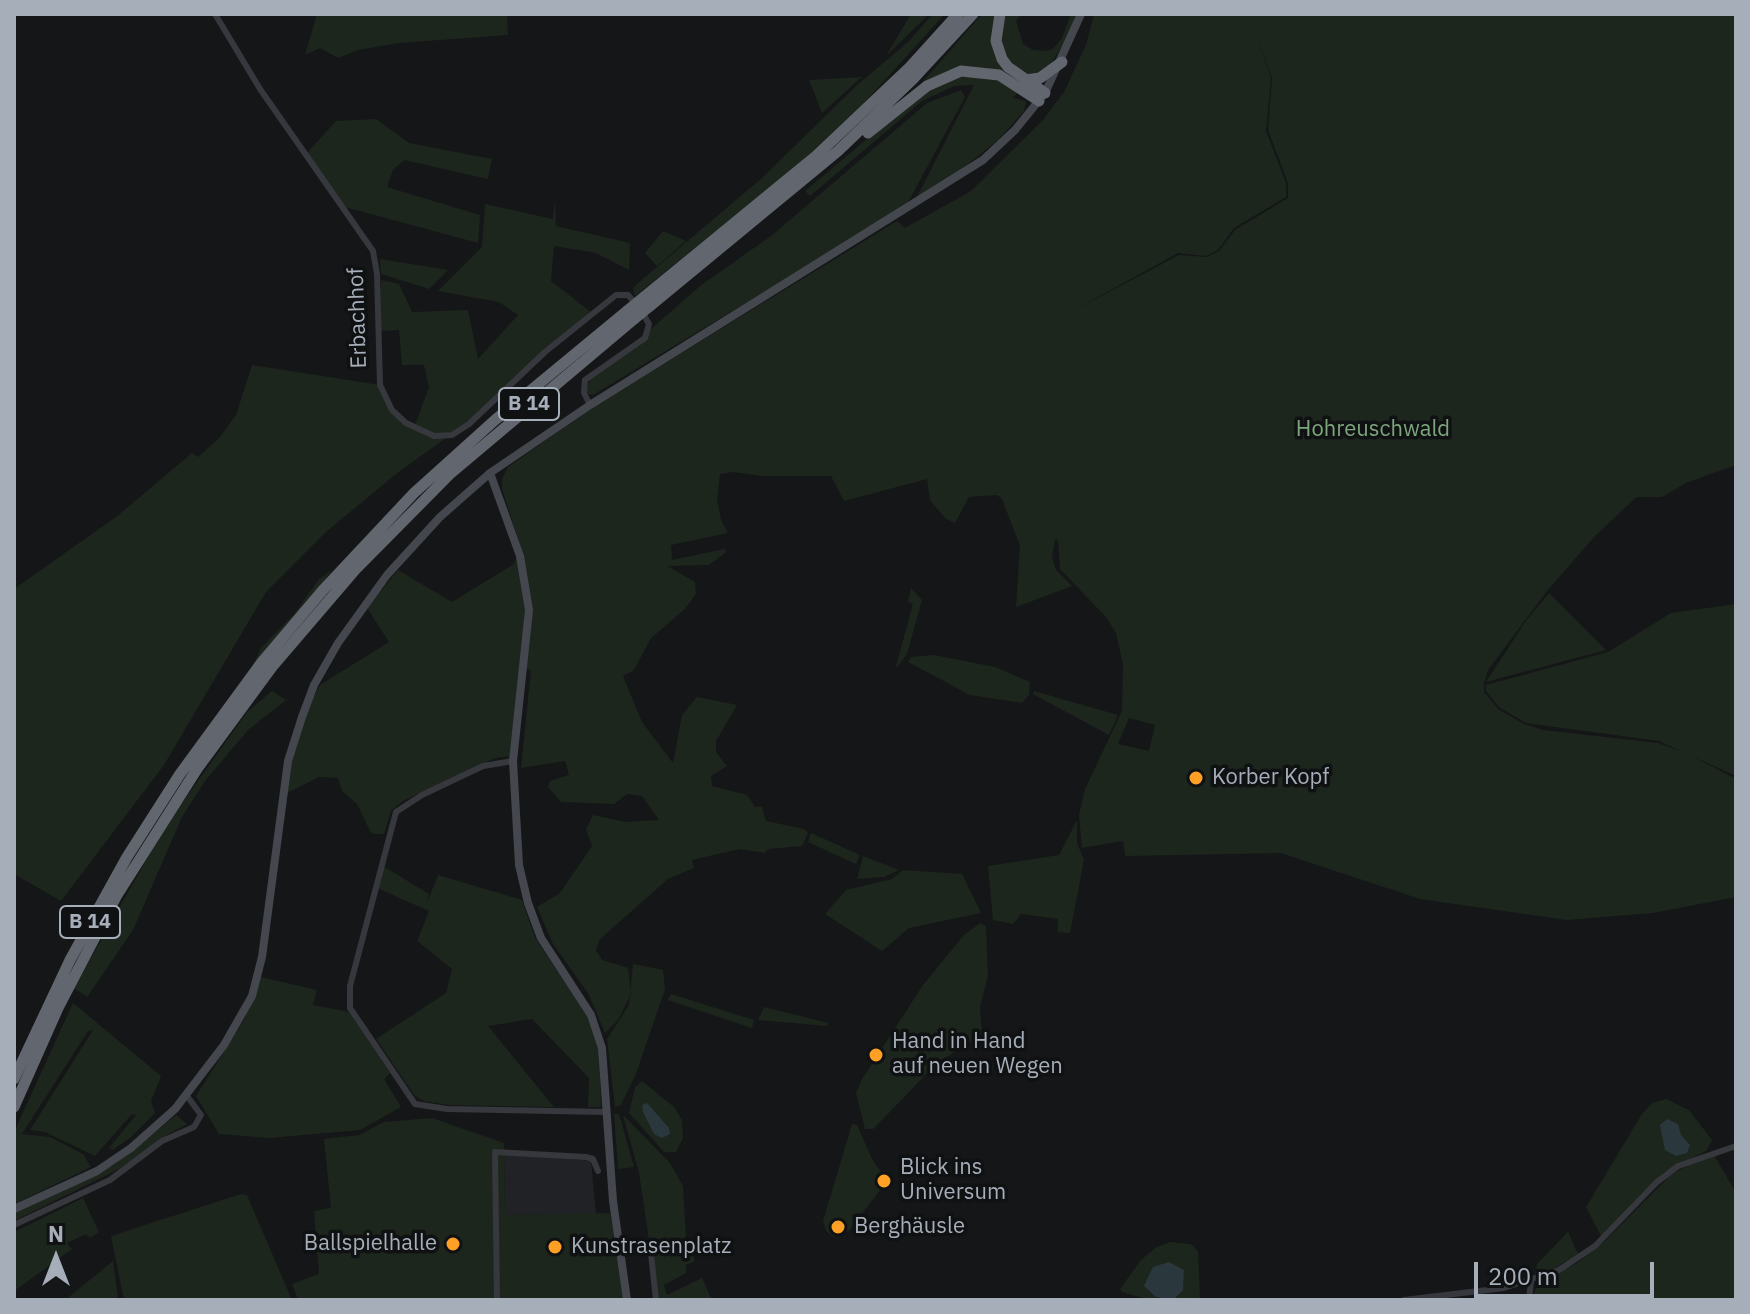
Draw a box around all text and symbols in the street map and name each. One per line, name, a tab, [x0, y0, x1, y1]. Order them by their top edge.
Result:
street label: Erbachhof	[343, 267, 373, 369]
road number: B 14	[499, 388, 559, 420]
park label: Hohreuschwald	[1296, 417, 1450, 443]
place label: Korber Kopf	[1212, 765, 1329, 791]
marker: Korber Kopf	[1187, 769, 1205, 787]
road number: B 14	[60, 906, 120, 938]
place label: Hand in Hand auf neuen Wegen	[892, 1029, 1063, 1080]
marker: Hand in Hand auf neuen Wegen	[867, 1046, 885, 1064]
place label: Blick ins Universum	[900, 1155, 1006, 1206]
marker: Blick ins Universum	[875, 1172, 893, 1190]
place label: Berghäusle	[854, 1214, 965, 1240]
north arrow	[16, 1218, 96, 1298]
marker: Berghäusle	[829, 1218, 847, 1236]
text: N	[48, 1219, 64, 1248]
place label: Ballspielhalle	[304, 1231, 437, 1257]
place label: Kunstrasenplatz	[571, 1234, 731, 1260]
marker: Ballspielhalle	[444, 1235, 462, 1253]
marker: Kunstrasenplatz	[546, 1238, 564, 1256]
scale bar	[1478, 1246, 1658, 1296]
text: 200 m	[1488, 1260, 1558, 1292]

